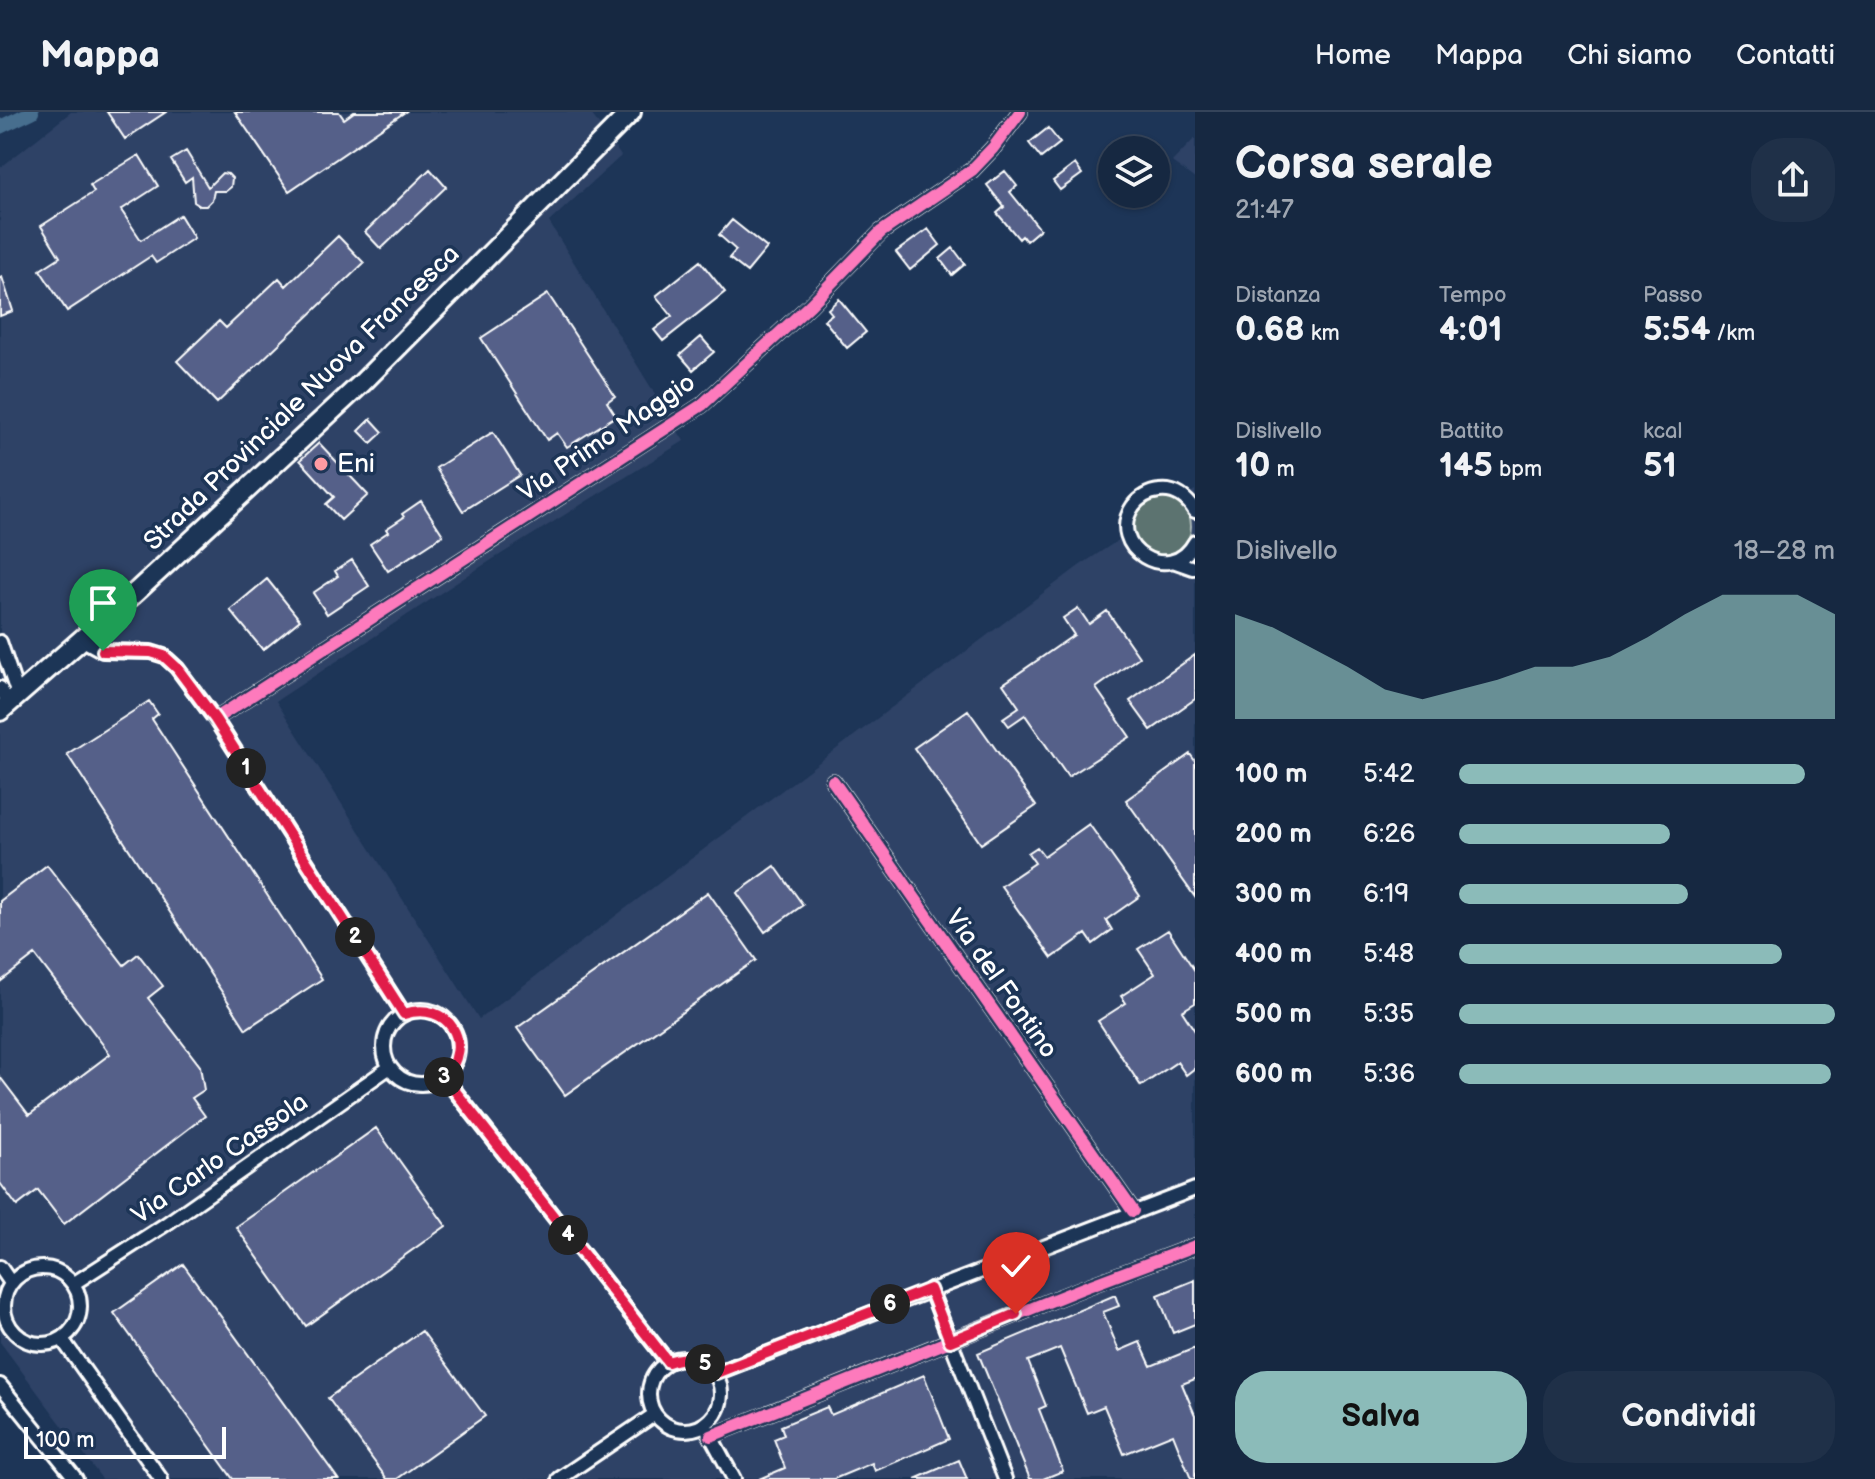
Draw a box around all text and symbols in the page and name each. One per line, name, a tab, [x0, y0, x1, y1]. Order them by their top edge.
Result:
text: Mappa	[40, 33, 160, 78]
text: Home	[1315, 39, 1391, 72]
text: Mappa	[1435, 39, 1523, 72]
text: Chi siamo	[1567, 39, 1692, 72]
text: Contatti	[1736, 39, 1835, 72]
map controls	[1098, 136, 1170, 208]
button: layers	[1098, 136, 1170, 208]
text: Corsa serale	[1235, 138, 1493, 191]
button: share	[1751, 138, 1835, 222]
text: 21:47	[1235, 195, 1294, 226]
street label: Strada Provinciale Nuova Francesca	[138, 239, 466, 557]
text: Distanza	[1235, 282, 1321, 309]
text: Tempo	[1439, 282, 1506, 309]
text: Passo	[1643, 282, 1703, 309]
text: 0.68	[1235, 309, 1305, 350]
text: 4:01	[1439, 309, 1503, 350]
text: 5:54	[1643, 309, 1710, 350]
text: km	[1305, 320, 1340, 347]
text: /km	[1710, 320, 1755, 347]
street label: Via Primo Maggio	[512, 367, 702, 509]
text: Dislivello	[1235, 418, 1322, 445]
text: Battito	[1439, 418, 1504, 445]
text: kcal	[1643, 418, 1682, 445]
text: 10	[1235, 445, 1271, 486]
text: 145	[1439, 445, 1493, 486]
text: 51	[1643, 445, 1677, 486]
place label: Eni	[337, 449, 375, 480]
marker: Eni	[312, 455, 330, 473]
text: m	[1271, 456, 1295, 483]
text: bpm	[1493, 456, 1542, 483]
text: Dislivello	[1235, 536, 1338, 567]
text: 18–28 m	[1734, 536, 1835, 567]
pin	[69, 569, 137, 651]
icon: arrive	[81, 581, 125, 625]
pin: 1	[226, 748, 266, 788]
text: 1	[241, 754, 251, 781]
text: 100 m	[1235, 759, 1308, 790]
text: 5:42	[1363, 759, 1414, 790]
text: 200 m	[1235, 819, 1312, 850]
text: 6:26	[1363, 819, 1415, 850]
text: 300 m	[1235, 879, 1312, 910]
text: 6:19	[1363, 879, 1409, 910]
street label: Via del Fontino	[938, 904, 1064, 1064]
pin: 2	[335, 917, 375, 957]
text: 2	[348, 923, 362, 950]
text: 400 m	[1235, 939, 1312, 970]
text: 5:48	[1363, 939, 1414, 970]
text: 500 m	[1235, 999, 1312, 1030]
text: 5:35	[1363, 999, 1414, 1030]
pin: 3	[424, 1057, 464, 1097]
text: 600 m	[1235, 1059, 1312, 1090]
text: 5:36	[1363, 1059, 1415, 1090]
text: 3	[438, 1063, 450, 1090]
street label: Via Carlo Cassola	[126, 1087, 314, 1231]
pin: 4	[548, 1215, 588, 1255]
text: 4	[562, 1221, 574, 1248]
pin	[982, 1232, 1050, 1314]
icon: check	[994, 1244, 1038, 1288]
pin: 6	[870, 1284, 910, 1324]
text: 6	[883, 1290, 897, 1317]
pin: 5	[685, 1344, 725, 1384]
text: 5	[699, 1350, 711, 1377]
button: Salva	[1235, 1371, 1527, 1463]
button: Condividi	[1543, 1371, 1835, 1463]
scale bar	[24, 1423, 226, 1459]
text: 100 m	[36, 1427, 95, 1454]

